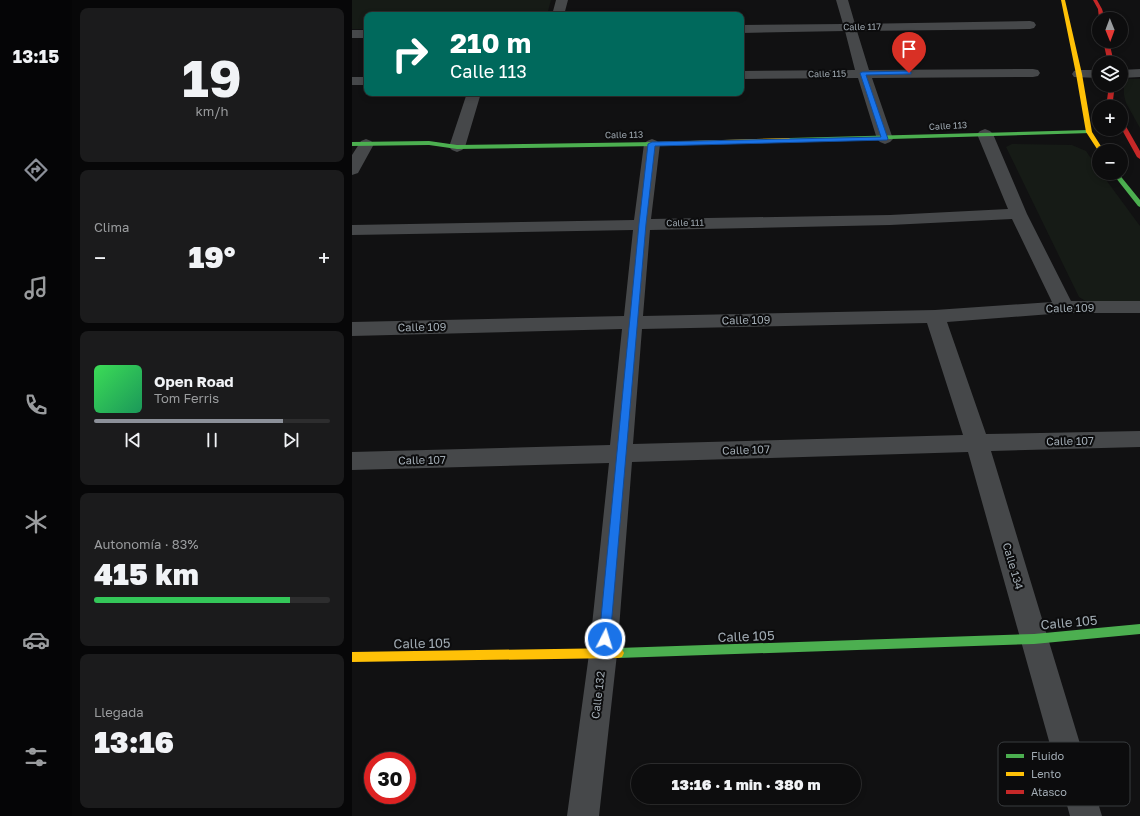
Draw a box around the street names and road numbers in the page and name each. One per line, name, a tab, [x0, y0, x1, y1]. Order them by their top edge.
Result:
street label: Calle 117	[843, 21, 881, 32]
street label: Calle 115	[808, 68, 846, 79]
street label: Calle 113	[929, 119, 967, 132]
street label: Calle 113	[605, 129, 643, 140]
street label: Calle 111	[666, 217, 704, 228]
street label: Calle 109	[1046, 301, 1094, 314]
street label: Calle 109	[722, 313, 770, 326]
street label: Calle 109	[398, 320, 446, 333]
street label: Calle 107	[1046, 434, 1094, 447]
street label: Calle 107	[722, 442, 770, 457]
street label: Calle 107	[398, 453, 446, 466]
street label: Calle 134	[1001, 541, 1026, 591]
street label: Calle 105	[1040, 612, 1098, 632]
street label: Calle 105	[717, 627, 775, 645]
street label: Calle 105	[393, 635, 451, 651]
street label: Calle 132	[588, 670, 607, 720]

